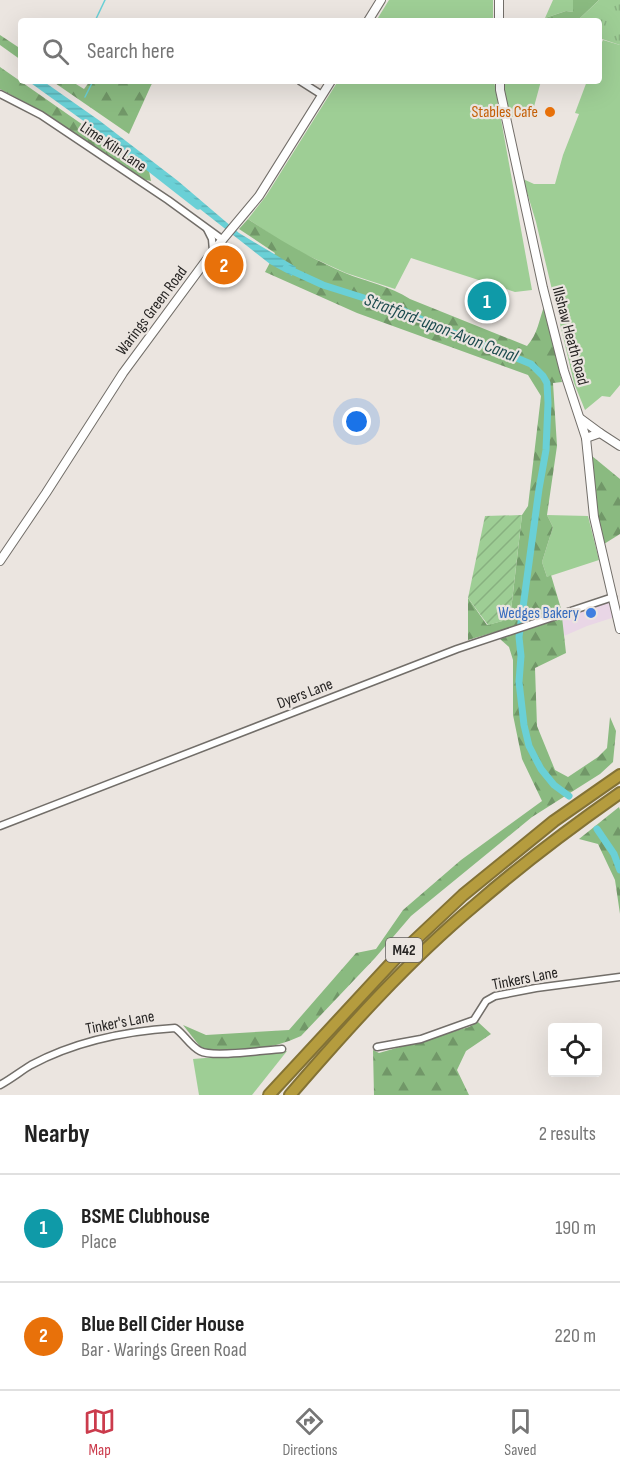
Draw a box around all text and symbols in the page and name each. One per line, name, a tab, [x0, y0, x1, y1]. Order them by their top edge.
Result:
search box	[18, 18, 602, 84]
icon: search	[39, 35, 72, 68]
text: Search here	[87, 38, 174, 65]
place label: Stables Cafe	[472, 103, 538, 122]
marker: Stables Cafe	[543, 105, 557, 119]
street label: Lime Kiln Lane	[76, 118, 150, 176]
pin: 2	[204, 242, 244, 288]
street label: Warings Green Road	[112, 263, 192, 359]
pin: 1	[468, 278, 506, 324]
street label: Illshaw Heath Road	[548, 285, 592, 387]
water label: Stratford-upon-Avon Canal	[362, 289, 521, 367]
your location	[342, 407, 371, 436]
place label: Wedges Bakery	[498, 604, 579, 623]
marker: Wedges Bakery	[584, 606, 598, 620]
street label: Dyers Lane	[274, 675, 336, 713]
road number: M42	[386, 938, 422, 962]
street label: Tinkers Lane	[490, 963, 560, 995]
street label: Tinker's Lane	[84, 1007, 156, 1039]
map controls	[548, 1023, 602, 1077]
button: locate	[548, 1023, 602, 1077]
text: Nearby	[24, 1119, 90, 1150]
text: 2 results	[539, 1122, 596, 1146]
text: BSME Clubhouse	[81, 1203, 210, 1230]
text: 1	[40, 1216, 47, 1240]
text: 190 m	[555, 1216, 596, 1240]
text: Place	[81, 1230, 117, 1254]
text: Blue Bell Cider House	[81, 1311, 244, 1338]
text: 2	[39, 1324, 48, 1348]
text: 220 m	[555, 1324, 596, 1348]
text: Bar · Warings Green Road	[81, 1338, 247, 1362]
tab: Map	[83, 1405, 116, 1460]
tab: Directions	[282, 1405, 338, 1460]
tab: Saved	[504, 1405, 537, 1460]

